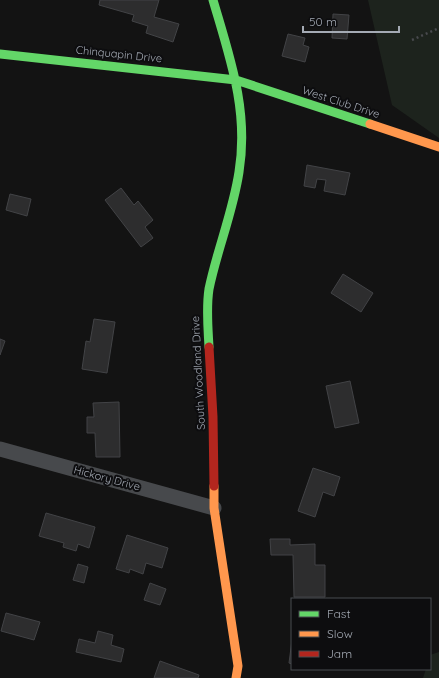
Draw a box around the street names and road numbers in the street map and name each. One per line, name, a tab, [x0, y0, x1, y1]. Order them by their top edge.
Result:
street label: Chinquapin Drive	[75, 43, 163, 65]
street label: West Club Drive	[300, 83, 382, 121]
street label: South Woodland Drive	[188, 316, 208, 430]
street label: Hickory Drive	[72, 462, 142, 494]

